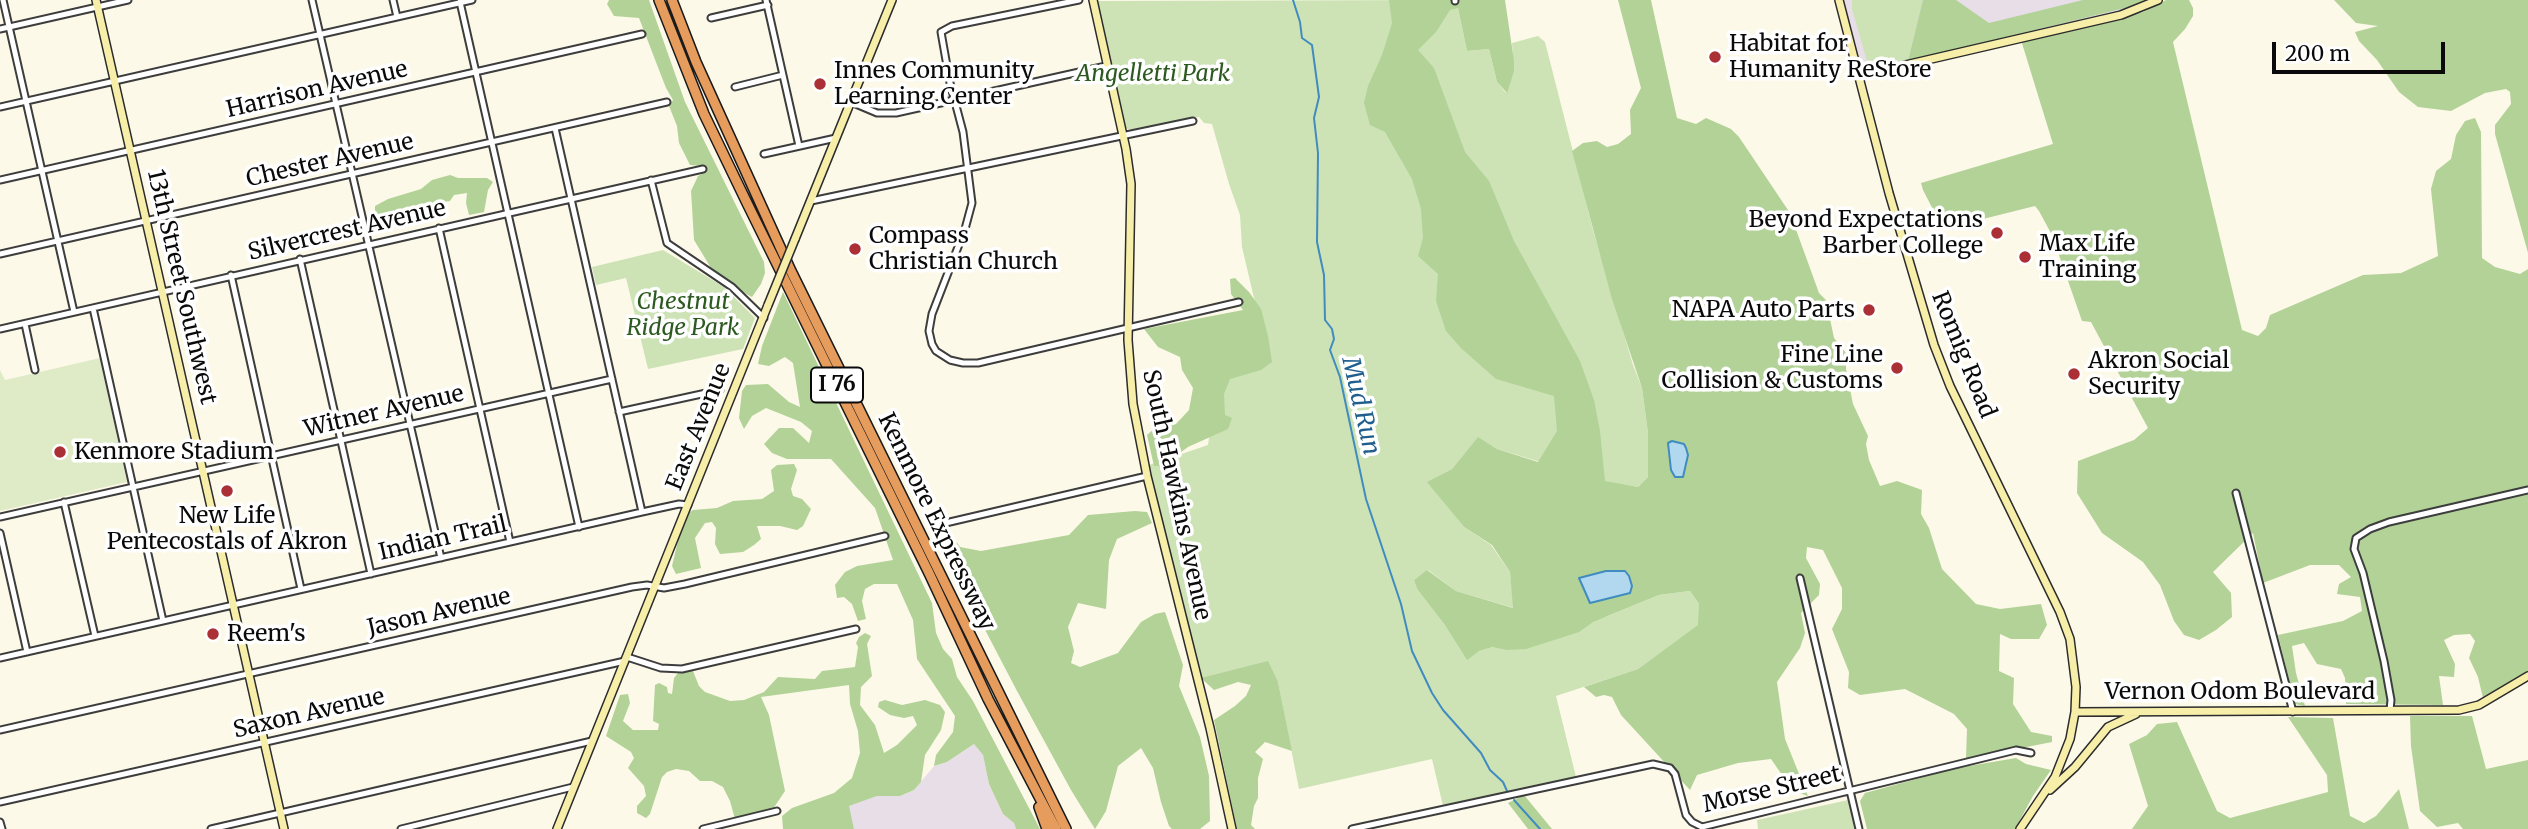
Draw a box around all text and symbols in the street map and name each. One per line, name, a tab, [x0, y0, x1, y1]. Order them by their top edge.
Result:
scale bar	[2276, 28, 2449, 72]
place label: Habitat for Humanity ReStore	[1729, 30, 1931, 84]
text: 200 m	[2285, 40, 2350, 67]
marker: Habitat for Humanity ReStore	[1707, 49, 1723, 65]
street label: Harrison Avenue	[224, 56, 410, 124]
place label: Innes Community Learning Center	[834, 57, 1034, 111]
park label: Angelletti Park	[1076, 60, 1230, 88]
marker: Innes Community Learning Center	[812, 76, 828, 92]
street label: Chester Avenue	[244, 128, 416, 194]
street label: 13th Street Southwest	[141, 167, 221, 407]
street label: Silvercrest Avenue	[245, 195, 449, 267]
place label: Beyond Expectations Barber College	[1749, 206, 1983, 260]
place label: Compass Christian Church	[869, 222, 1058, 276]
marker: Beyond Expectations Barber College	[1989, 225, 2005, 241]
place label: Max Life Training	[2039, 230, 2136, 284]
marker: Compass Christian Church	[847, 241, 863, 257]
marker: Max Life Training	[2017, 249, 2033, 265]
park label: Chestnut Ridge Park	[627, 288, 739, 342]
street label: Romig Road	[1925, 288, 2001, 422]
place label: NAPA Auto Parts	[1672, 296, 1855, 324]
marker: NAPA Auto Parts	[1861, 302, 1877, 318]
place label: Fine Line Collision & Customs	[1662, 341, 1883, 395]
place label: Akron Social Security	[2088, 347, 2229, 401]
water label: Mud Run	[1335, 354, 1385, 458]
street label: East Avenue	[661, 360, 737, 494]
marker: Fine Line Collision & Customs	[1889, 360, 1905, 376]
marker: Akron Social Security	[2066, 366, 2082, 382]
street label: South Hawkins Avenue	[1136, 367, 1216, 623]
road number: I 76	[811, 368, 863, 402]
street label: Witner Avenue	[302, 380, 466, 444]
street label: Kenmore Expressway	[871, 409, 1001, 635]
place label: Kenmore Stadium	[74, 438, 274, 466]
marker: Kenmore Stadium	[52, 444, 68, 460]
marker: New Life Pentecostals of Akron	[219, 483, 235, 499]
place label: New Life Pentecostals of Akron	[107, 502, 347, 556]
street label: Indian Trail	[376, 511, 510, 567]
street label: Jason Avenue	[365, 583, 513, 643]
place label: Reem's	[227, 620, 306, 648]
marker: Reem's	[205, 626, 221, 642]
street label: Vernon Odom Boulevard	[2105, 678, 2375, 706]
street label: Saxon Avenue	[231, 683, 387, 745]
street label: Morse Street	[1700, 761, 1844, 819]

